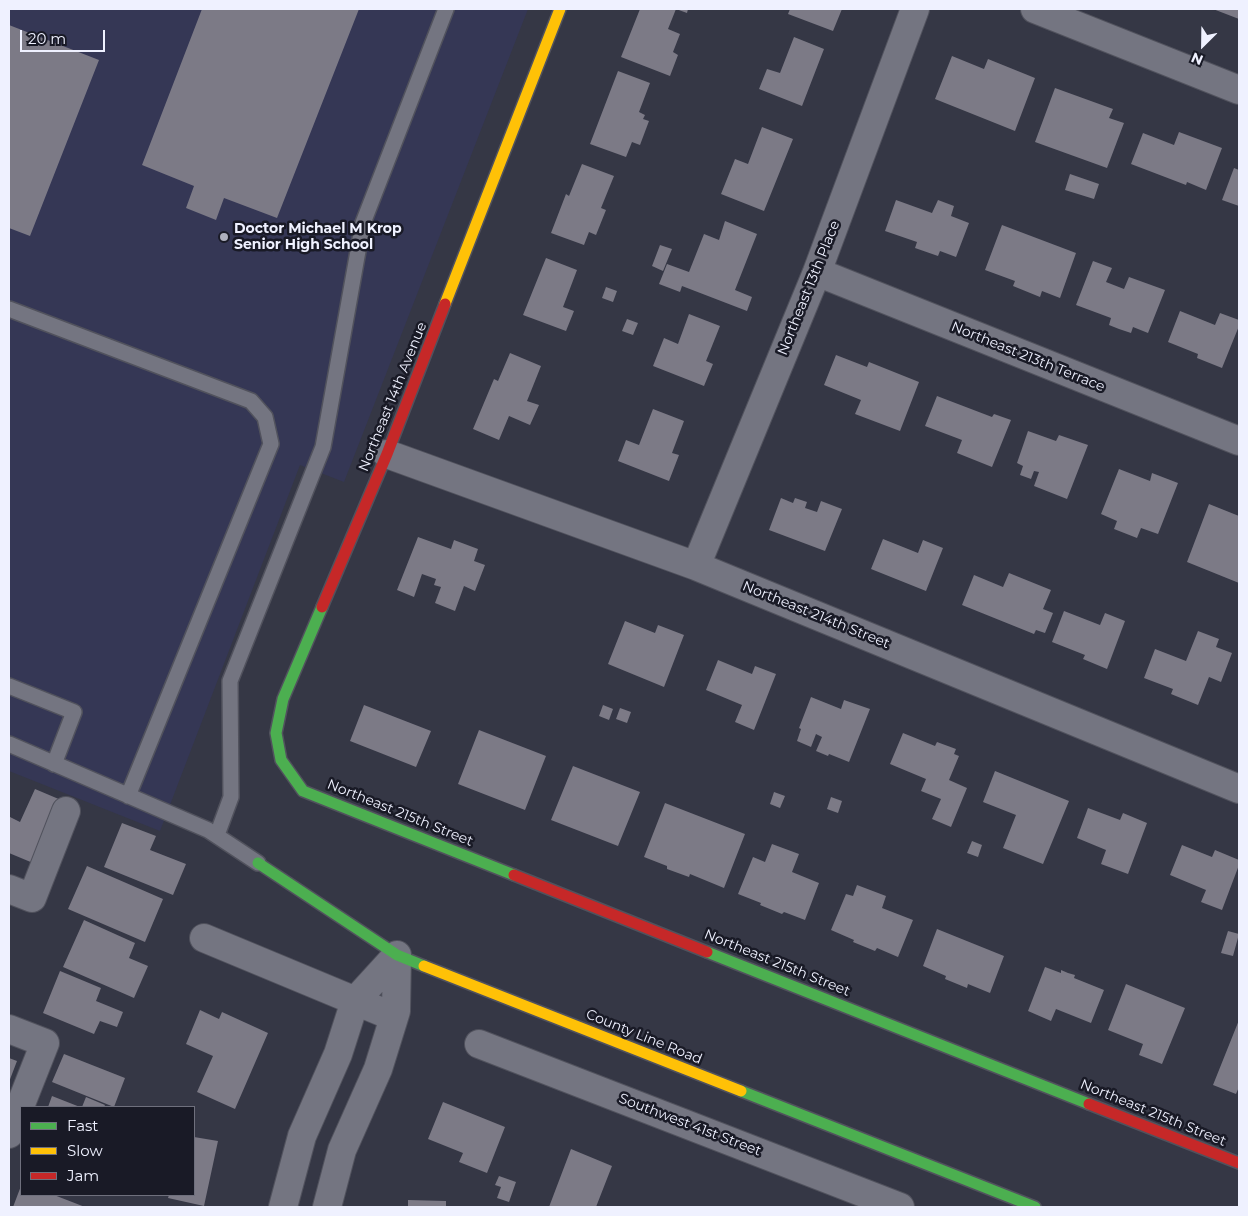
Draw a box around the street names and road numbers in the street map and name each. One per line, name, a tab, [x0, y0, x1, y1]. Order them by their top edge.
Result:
street label: Northeast 13th Place	[774, 218, 844, 358]
street label: Northeast 213th Terrace	[949, 318, 1107, 396]
street label: Northeast 14th Avenue	[355, 320, 431, 474]
street label: Northeast 214th Street	[740, 578, 892, 652]
street label: Northeast 215th Street	[325, 776, 475, 850]
street label: Northeast 215th Street	[702, 926, 852, 1000]
street label: County Line Road	[583, 1006, 705, 1068]
street label: Northeast 215th Street	[1078, 1076, 1228, 1150]
street label: Southwest 41st Street	[617, 1090, 763, 1160]

